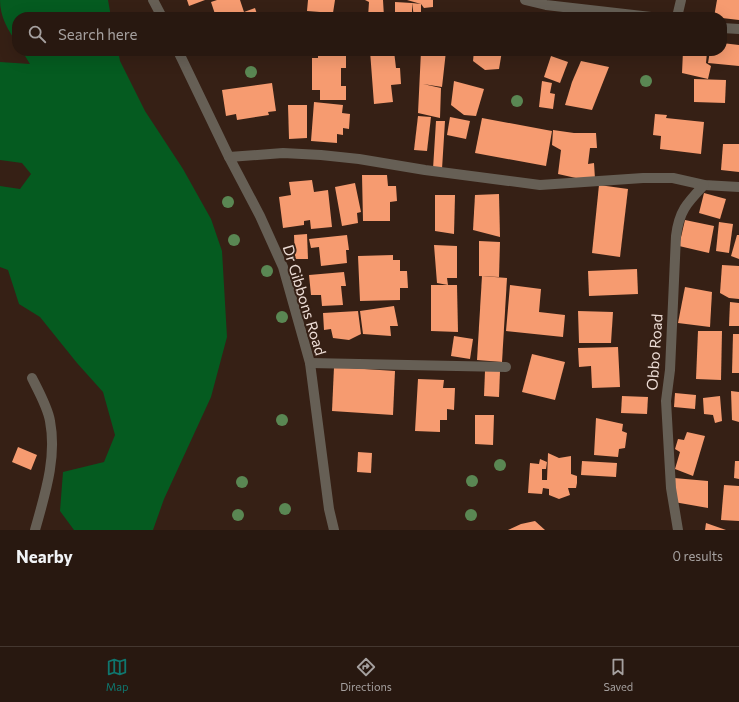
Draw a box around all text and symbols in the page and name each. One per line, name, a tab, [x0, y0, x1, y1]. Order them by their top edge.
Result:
search box	[12, 12, 727, 56]
icon: search	[26, 23, 48, 45]
text: Search here	[58, 25, 137, 43]
street label: Dr Gibbons Road	[280, 242, 330, 358]
street label: Obbo Road	[642, 313, 666, 391]
text: Nearby	[16, 546, 73, 567]
text: 0 results	[672, 548, 723, 564]
tab: Map	[106, 656, 129, 693]
tab: Directions	[340, 656, 392, 693]
tab: Saved	[603, 656, 633, 693]

